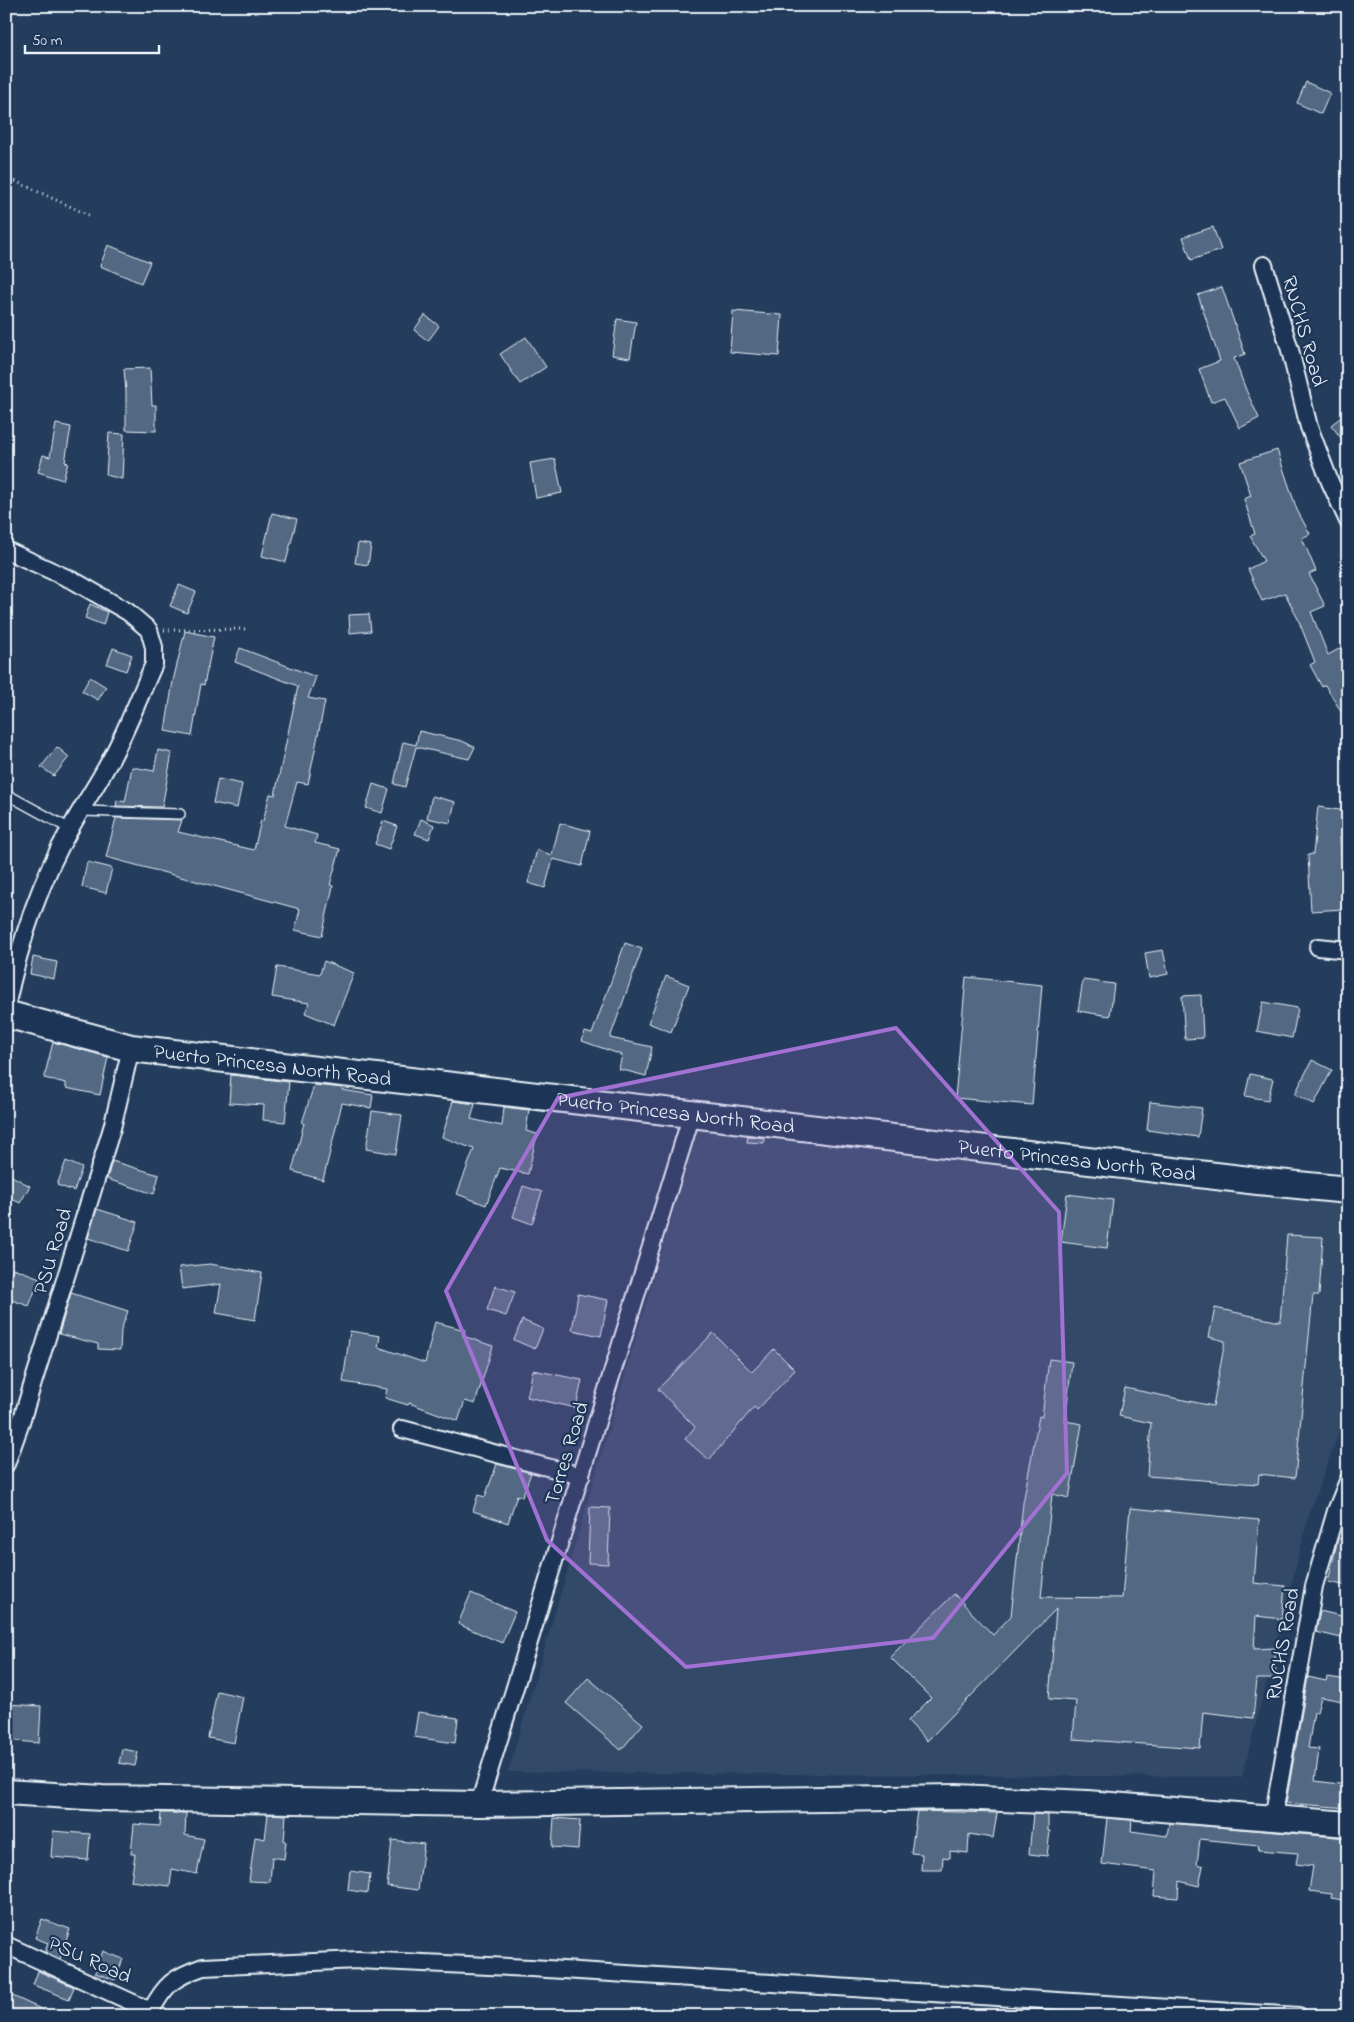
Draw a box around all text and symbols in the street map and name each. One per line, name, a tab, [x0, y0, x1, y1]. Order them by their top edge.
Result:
scale bar	[25, 22, 159, 54]
text: 50 m	[32, 30, 63, 52]
street label: RNCHS Road	[1273, 273, 1333, 391]
street label: Puerto Princesa North Road	[152, 1038, 393, 1096]
street label: Puerto Princesa North Road	[555, 1085, 796, 1143]
street label: Puerto Princesa North Road	[956, 1133, 1197, 1191]
street label: PSU Road	[27, 1205, 81, 1298]
street label: Torres Road	[538, 1398, 598, 1509]
street label: RNCHS Road	[1259, 1585, 1309, 1703]
street label: PSU Road	[43, 1929, 136, 1993]

